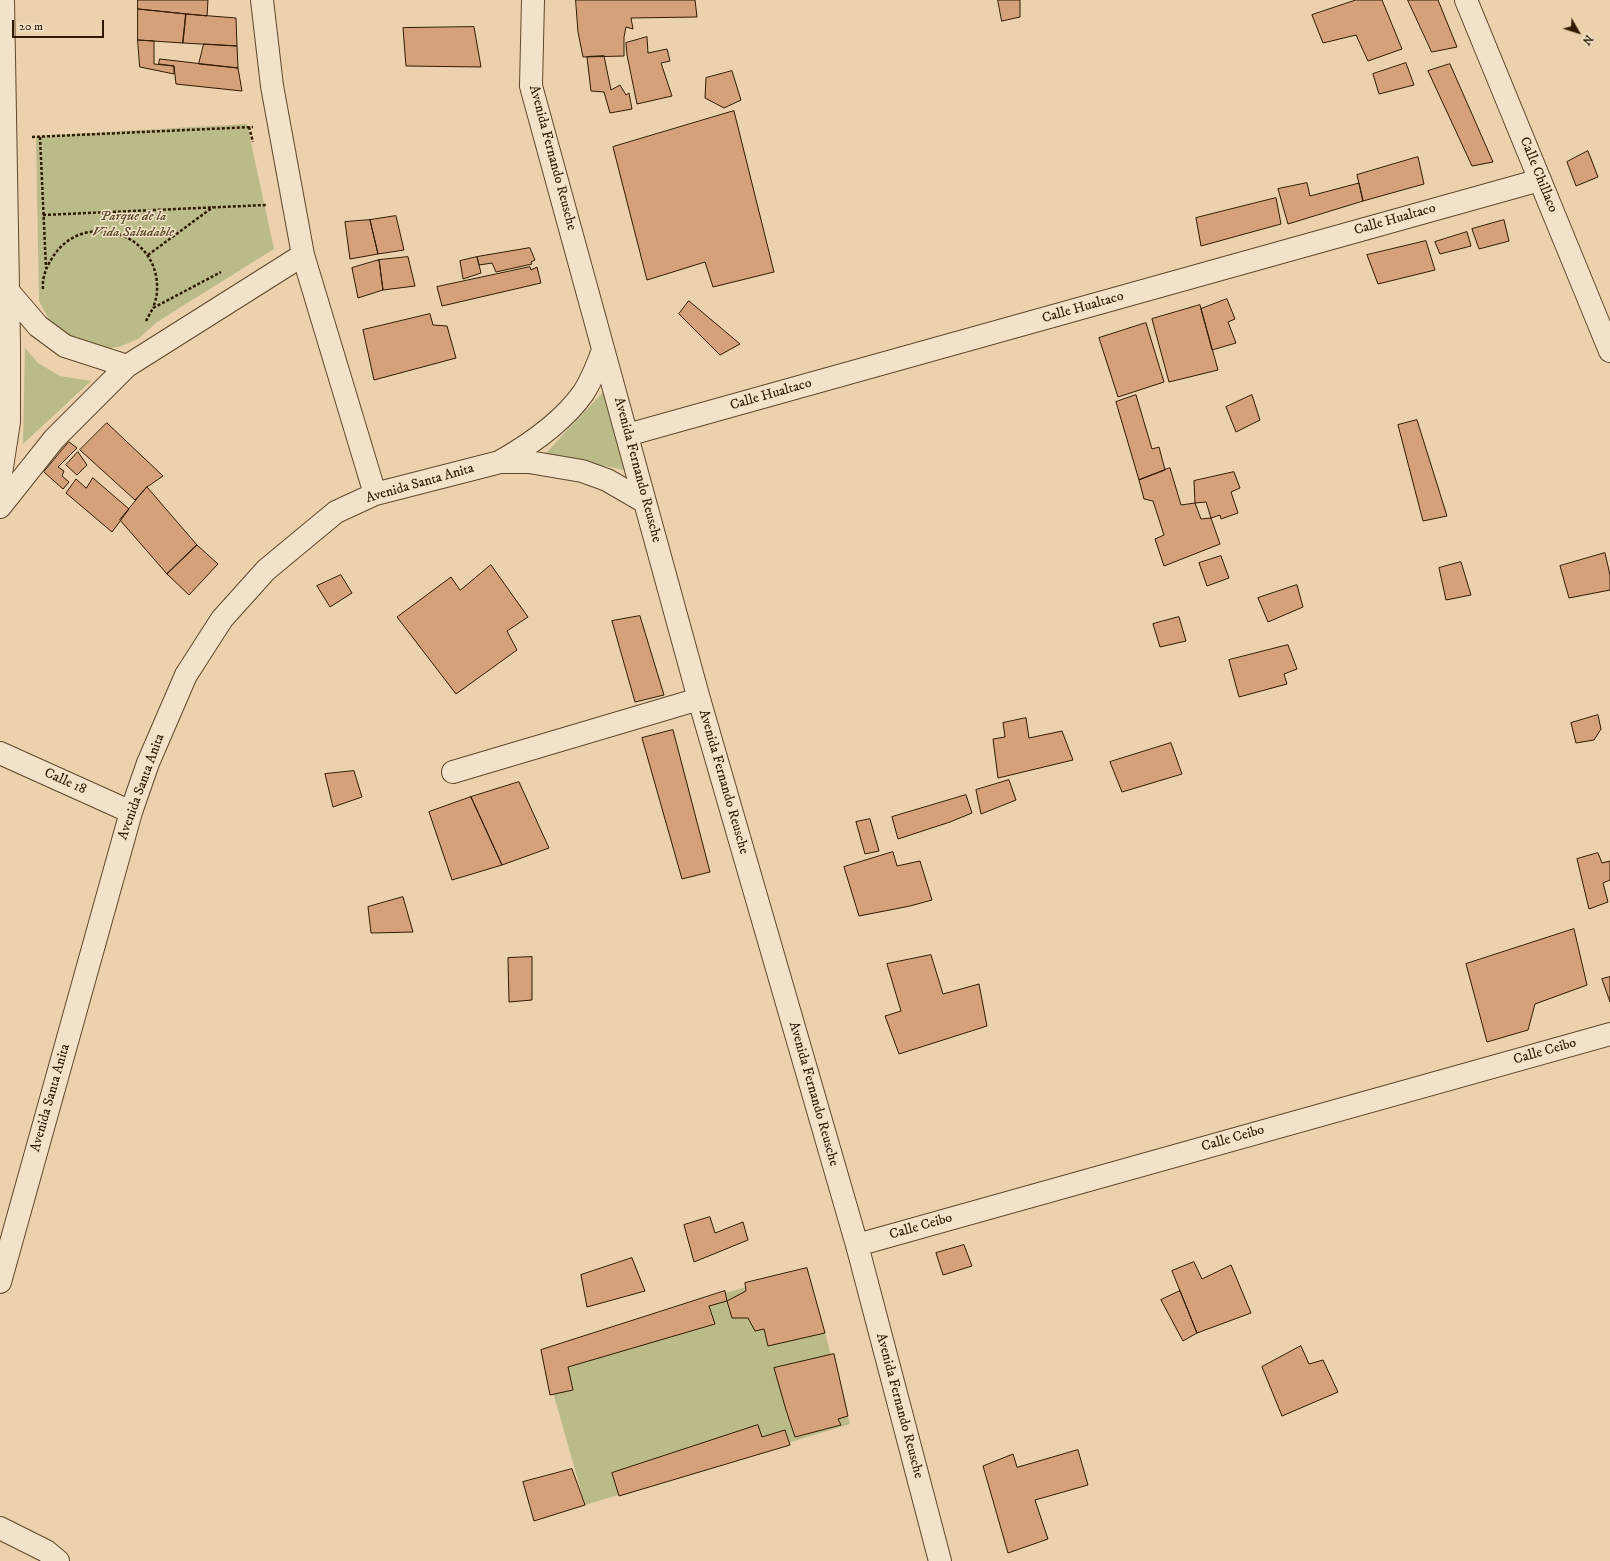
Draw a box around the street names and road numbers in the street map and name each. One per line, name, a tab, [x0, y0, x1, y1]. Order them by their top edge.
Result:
street label: Avenida Fernando Reusche	[525, 84, 579, 232]
street label: Calle Chillaco	[1515, 135, 1561, 215]
street label: Calle Hualtaco	[1352, 200, 1438, 240]
street label: Calle Hualtaco	[1040, 288, 1126, 328]
street label: Calle Hualtaco	[728, 375, 814, 415]
street label: Avenida Fernando Reusche	[610, 396, 664, 544]
street label: Avenida Santa Anita	[364, 461, 476, 507]
street label: Avenida Fernando Reusche	[694, 708, 752, 856]
street label: Avenida Santa Anita	[115, 732, 169, 842]
street label: Calle 18	[41, 765, 89, 799]
street label: Avenida Fernando Reusche	[784, 1020, 842, 1168]
street label: Calle Ceibo	[1512, 1035, 1578, 1069]
street label: Avenida Santa Anita	[28, 1042, 74, 1154]
street label: Calle Ceibo	[1200, 1122, 1266, 1156]
street label: Calle Ceibo	[888, 1210, 954, 1244]
street label: Avenida Fernando Reusche	[872, 1332, 926, 1480]

